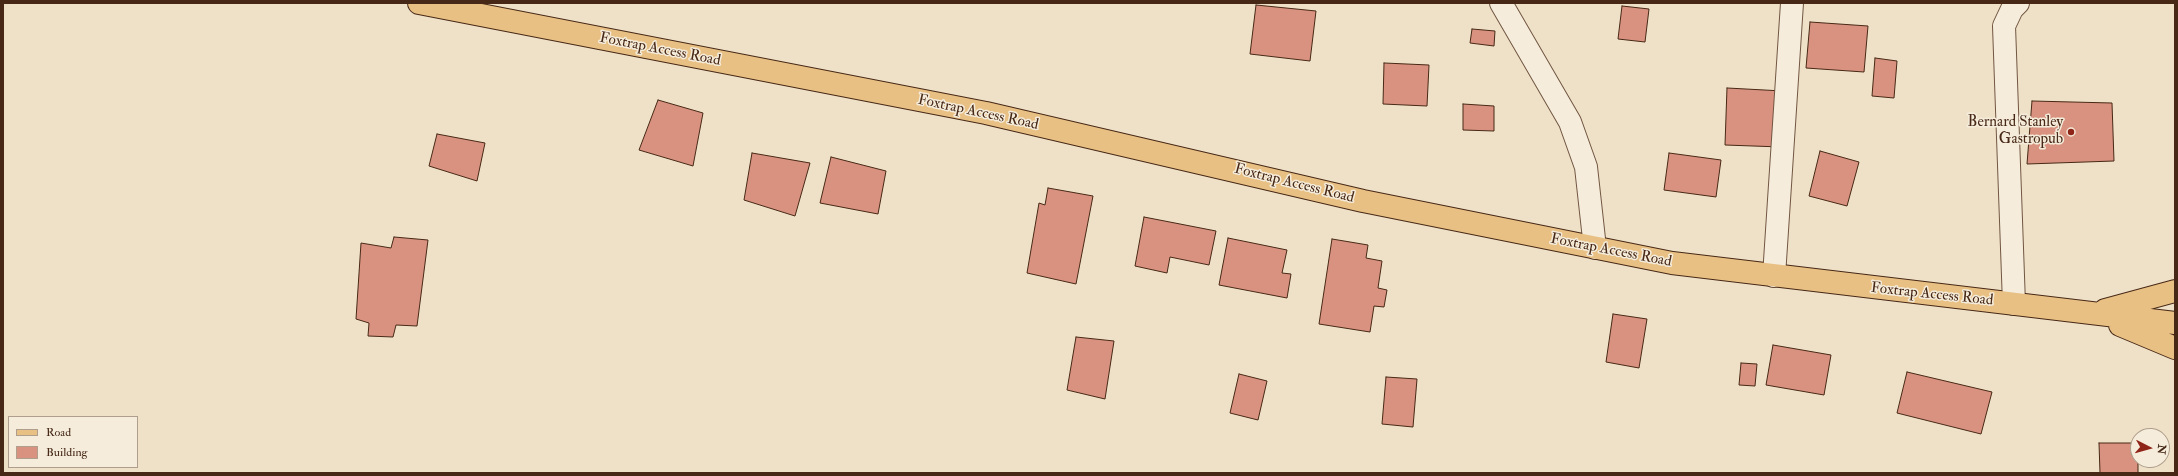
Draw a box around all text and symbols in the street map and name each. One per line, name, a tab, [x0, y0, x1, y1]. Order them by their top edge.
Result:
street label: Foxtrap Access Road	[598, 29, 722, 71]
street label: Foxtrap Access Road	[916, 91, 1040, 135]
place label: Bernard Stanley Gastropub	[1968, 114, 2063, 149]
marker: Bernard Stanley Gastropub	[2066, 127, 2076, 137]
street label: Foxtrap Access Road	[1232, 160, 1356, 208]
street label: Foxtrap Access Road	[1549, 230, 1673, 272]
street label: Foxtrap Access Road	[1870, 280, 1994, 310]
legend	[8, 416, 138, 468]
text: Road	[46, 425, 71, 440]
north arrow	[2130, 428, 2170, 468]
text: N	[2154, 444, 2168, 455]
text: Building	[46, 445, 87, 460]

